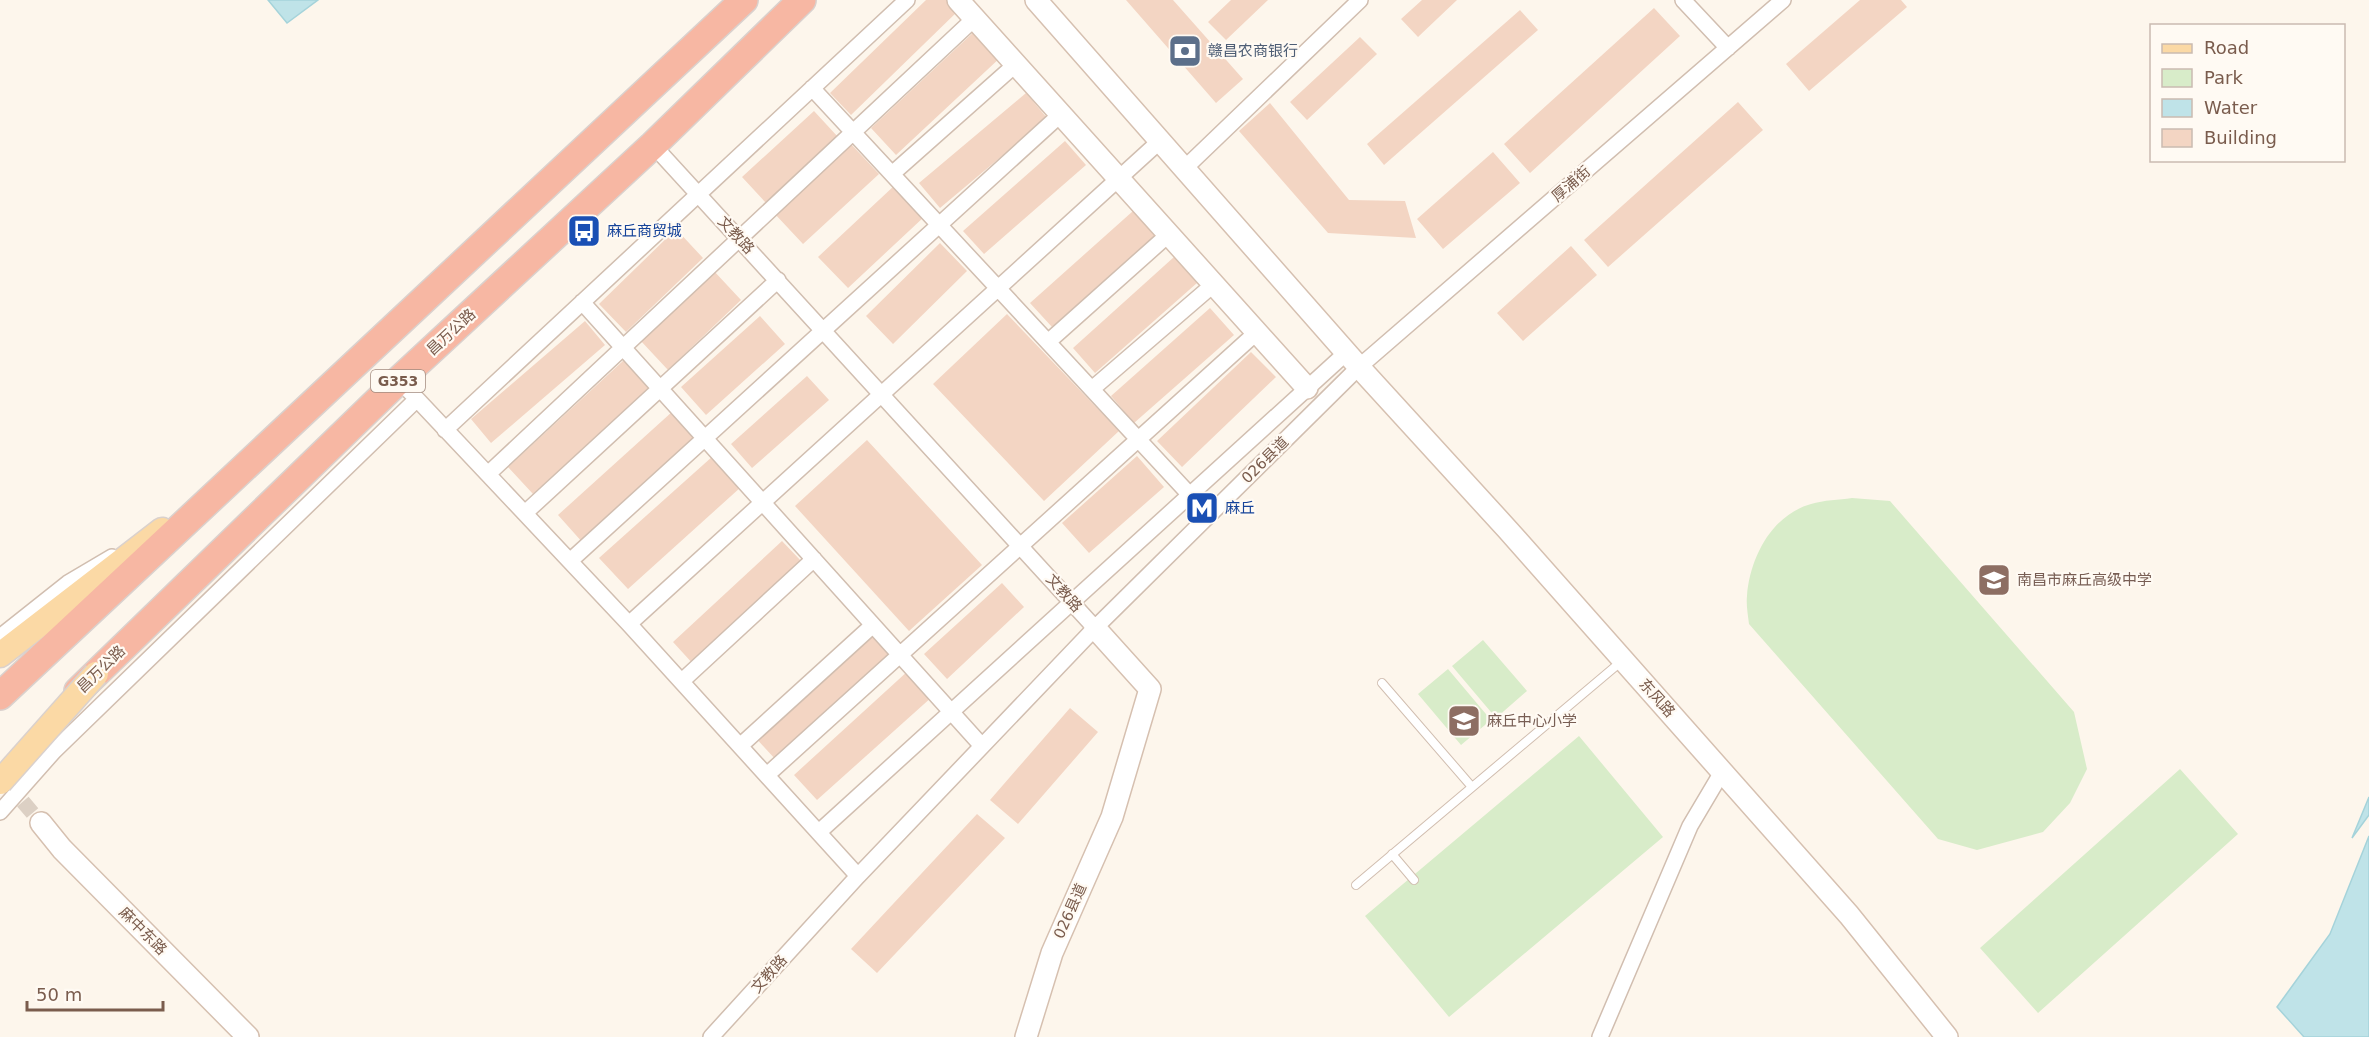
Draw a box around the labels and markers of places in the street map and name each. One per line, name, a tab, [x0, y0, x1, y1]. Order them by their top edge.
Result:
bank icon: 赣昌农商银行	[1167, 33, 1203, 69]
place label: 赣昌农商银行	[1208, 42, 1298, 60]
bus stop icon: 麻丘商贸城	[566, 213, 602, 249]
place label: 麻丘商贸城	[607, 222, 682, 240]
metro station icon: 麻丘	[1184, 490, 1220, 526]
place label: 麻丘	[1225, 499, 1255, 517]
school or university icon: 南昌市麻丘高级中学	[1976, 562, 2012, 598]
place label: 南昌市麻丘高级中学	[2017, 571, 2152, 589]
school or university icon: 麻丘中心小学	[1446, 703, 1482, 739]
place label: 麻丘中心小学	[1487, 712, 1577, 730]

